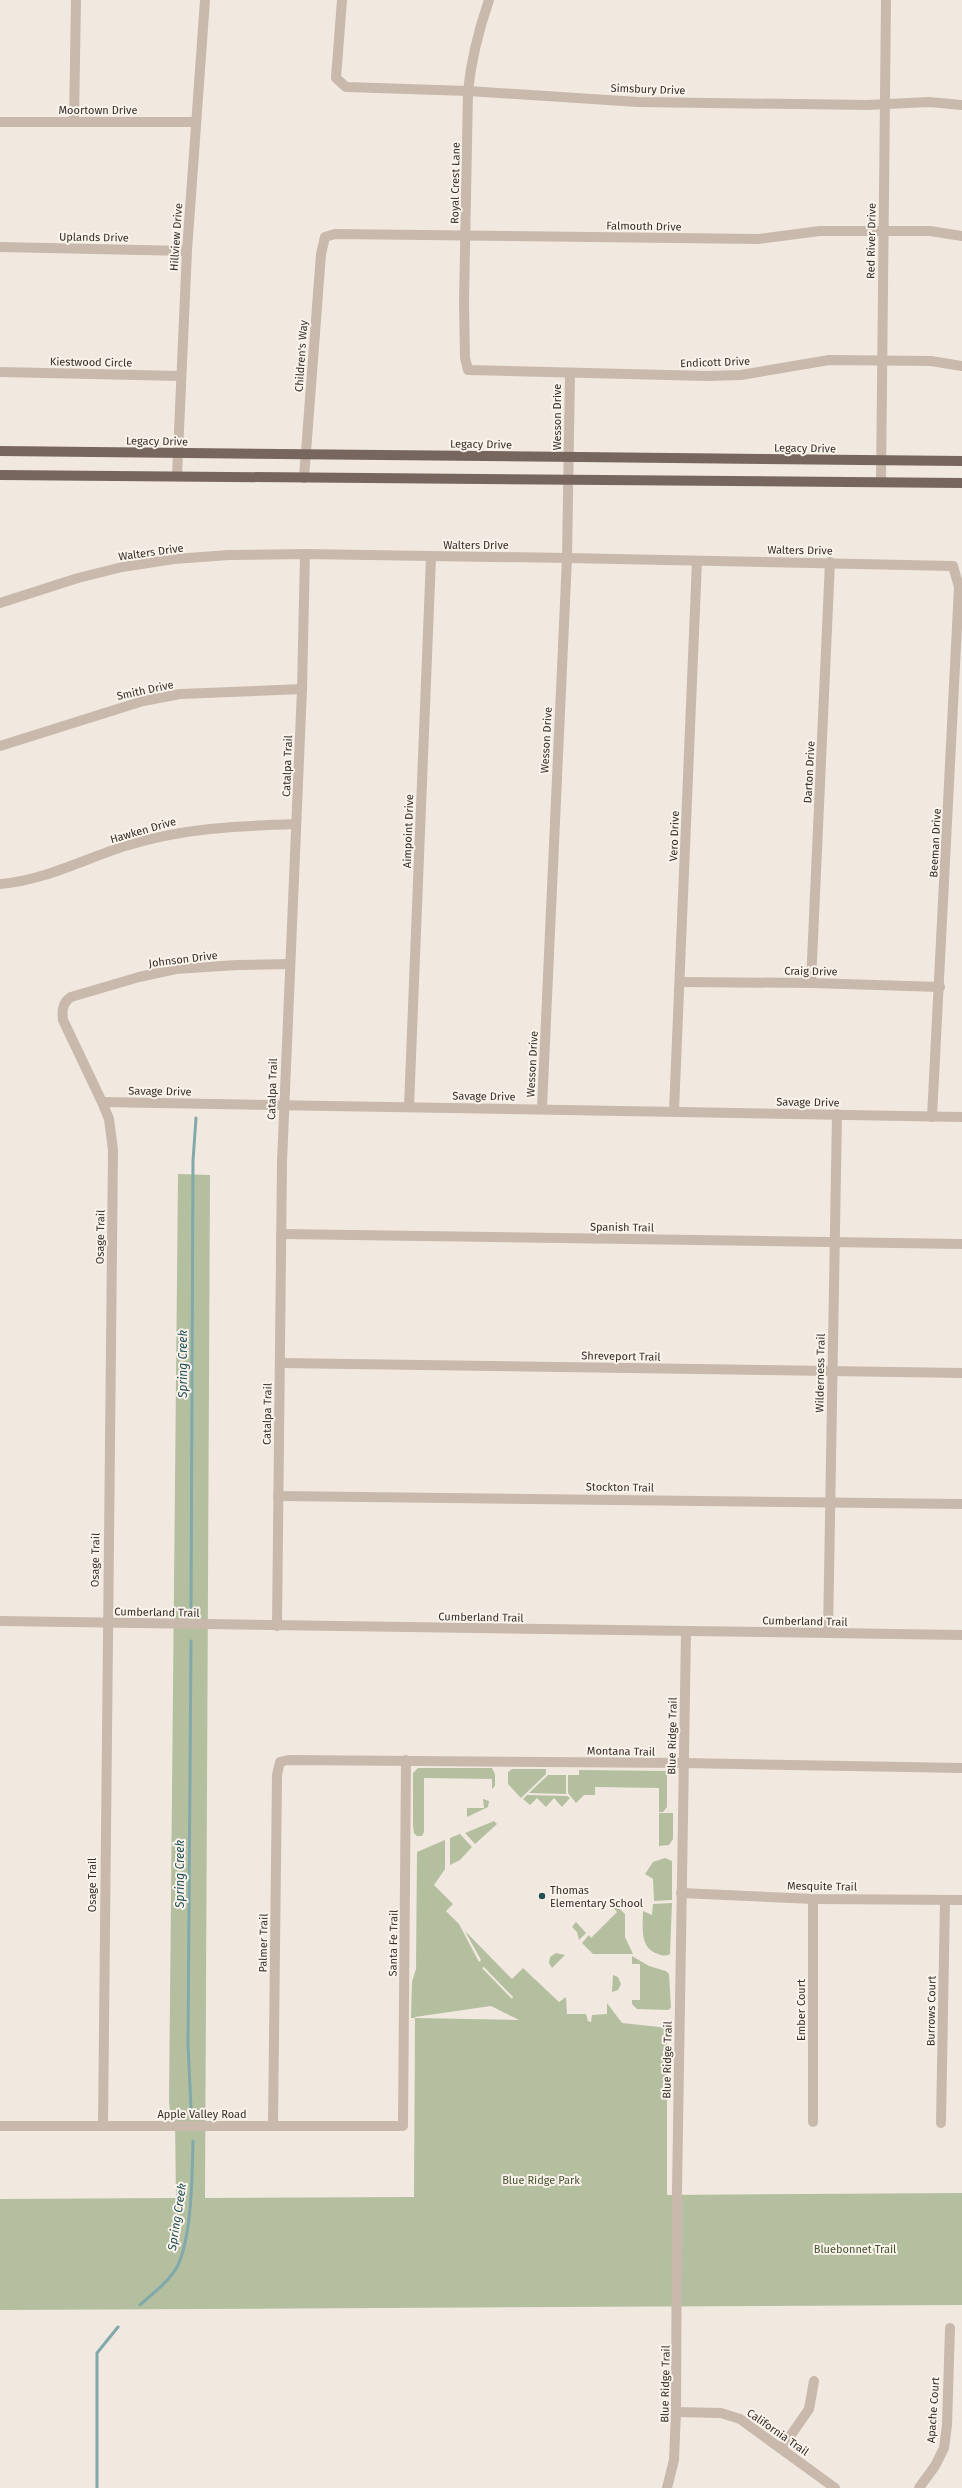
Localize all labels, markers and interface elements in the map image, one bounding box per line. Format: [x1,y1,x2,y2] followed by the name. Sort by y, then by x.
[610,82,686,97] street label: Simsbury Drive
[59,104,137,117] street label: Moortown Drive
[448,142,463,224] street label: Royal Crest Lane
[168,203,185,271] street label: Hillview Drive
[864,203,879,279] street label: Red River Drive
[606,219,682,234] street label: Falmouth Drive
[59,230,129,245] street label: Uplands Drive
[293,319,311,392] street label: Children's Way
[50,355,132,370] street label: Kiestwood Circle
[680,355,750,370] street label: Endicott Drive
[551,384,564,450] street label: Wesson Drive
[126,434,188,449] street label: Legacy Drive
[450,437,512,452] street label: Legacy Drive
[774,441,836,456] street label: Legacy Drive
[443,539,509,552] street label: Walters Drive
[118,541,184,563] street label: Walters Drive
[767,543,833,558] street label: Walters Drive
[116,678,175,703] street label: Smith Drive
[538,706,555,774] street label: Wesson Drive
[280,735,295,797] street label: Catalpa Trail
[801,740,818,804] street label: Darton Drive
[401,794,416,868] street label: Aimpoint Drive
[927,808,944,878] street label: Beeman Drive
[667,810,682,862] street label: Vero Drive
[109,815,178,846] street label: Hawken Drive
[148,949,218,970] street label: Johnson Drive
[784,965,838,978] street label: Craig Drive
[524,1030,541,1098] street label: Wesson Drive
[265,1058,280,1120] street label: Catalpa Trail
[128,1084,192,1099] street label: Savage Drive
[452,1089,516,1104] street label: Savage Drive
[776,1095,840,1110] street label: Savage Drive
[94,1210,107,1264] street label: Osage Trail
[590,1220,654,1235] street label: Spanish Trail
[176,1330,190,1399] water label: Spring Creek
[813,1333,828,1413] street label: Wilderness Trail
[581,1349,661,1364] street label: Shreveport Trail
[260,1383,275,1445] street label: Catalpa Trail
[586,1480,654,1495] street label: Stockton Trail
[89,1533,102,1587] street label: Osage Trail
[114,1605,200,1620] street label: Cumberland Trail
[438,1610,524,1625] street label: Cumberland Trail
[762,1614,848,1629] street label: Cumberland Trail
[665,1697,680,1775] street label: Blue Ridge Trail
[587,1744,655,1759] street label: Montana Trail
[173,1840,187,1909] water label: Spring Creek
[86,1858,99,1912] street label: Osage Trail
[787,1879,857,1894] street label: Mesquite Trail
[550,1884,643,1910] place label: Thomas Elementary School
[537,1891,547,1901] marker: Thomas Elementary School
[386,1910,401,1976] street label: Santa Fe Trail
[256,1913,271,1973] street label: Palmer Trail
[924,1976,939,2046] street label: Burrows Court
[795,1979,808,2041] street label: Ember Court
[660,2021,675,2099] street label: Blue Ridge Trail
[157,2108,247,2121] street label: Apple Valley Road
[502,2174,580,2187] park label: Blue Ridge Park
[165,2182,189,2253] water label: Spring Creek
[814,2243,896,2256] park label: Bluebonnet Trail
[658,2345,673,2423] street label: Blue Ridge Trail
[925,2376,942,2444] street label: Apache Court
[744,2406,811,2459] street label: California Trail

